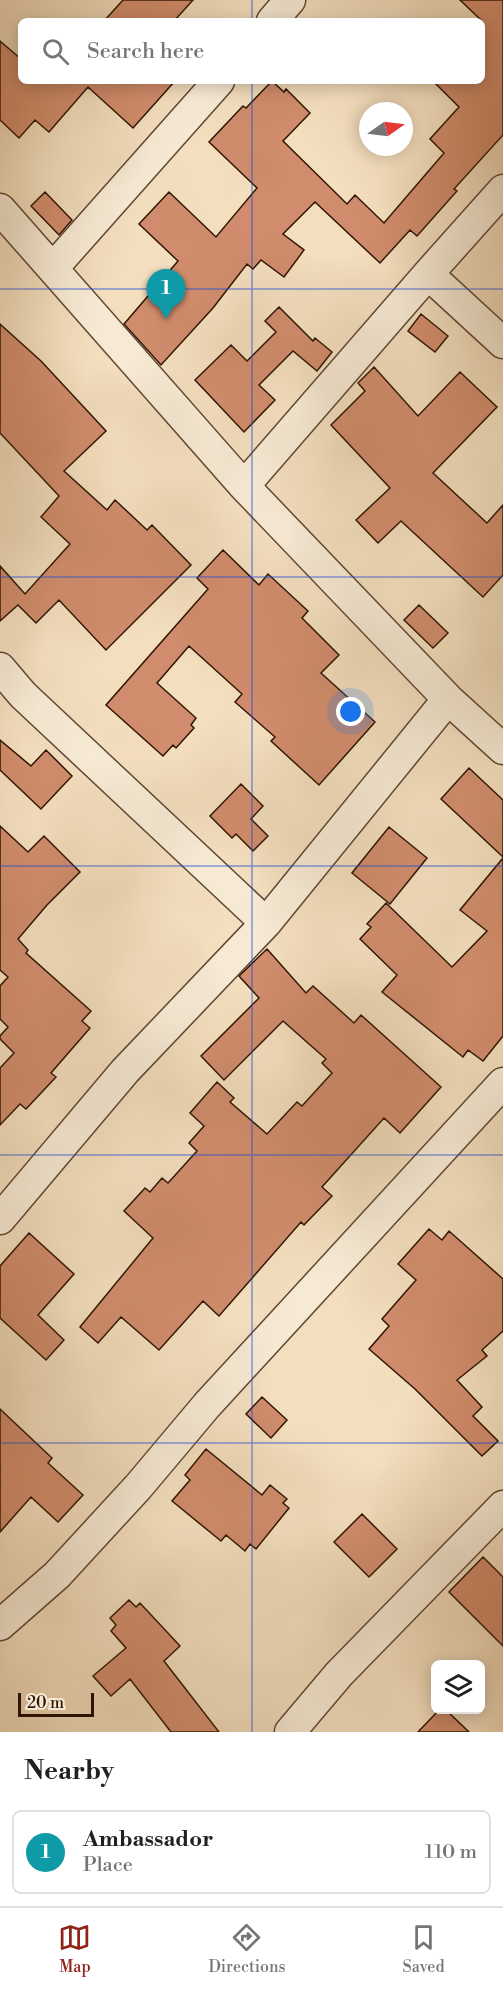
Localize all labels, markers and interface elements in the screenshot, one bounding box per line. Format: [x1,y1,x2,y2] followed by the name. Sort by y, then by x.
[18,18,485,84] search box
[39,35,72,68] icon: search
[87,38,204,65] text: Search here
[359,102,413,156] north arrow
[146,270,186,319] pin: 1
[336,697,365,726] your location
[431,1660,485,1714] map controls
[431,1660,485,1714] button: layers
[18,1690,94,1718] scale bar
[27,1693,64,1713] text: 20 m
[24,1755,114,1787] text: Nearby
[83,1826,213,1853] text: Ambassador
[41,1840,50,1865] text: 1
[425,1840,477,1865] text: 110 m
[83,1853,133,1878] text: Place
[58,1921,91,1977] tab: Map
[208,1921,286,1977] tab: Directions
[402,1921,445,1977] tab: Saved

